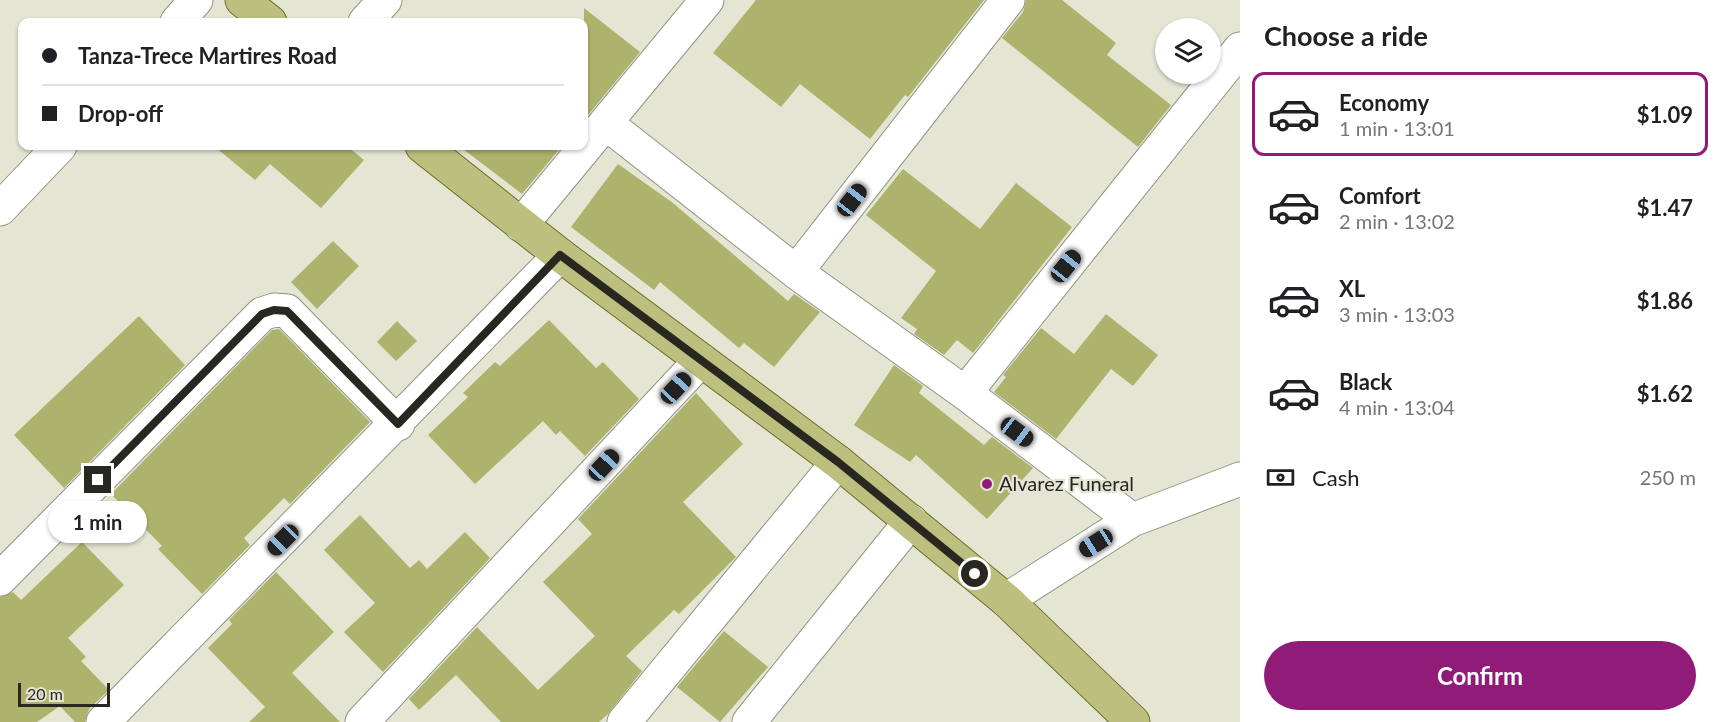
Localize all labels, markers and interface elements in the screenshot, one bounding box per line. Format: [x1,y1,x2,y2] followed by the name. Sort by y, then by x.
[1155,18,1221,84] map controls
[1155,18,1221,84] button: layers
[1264,19,1428,52] text: Choose a ride
[78,42,337,69] text: Tanza-Trece Martires Road
[1267,87,1321,141] icon: car
[1339,89,1429,116] text: Economy
[78,100,163,127] text: Drop-off
[1637,101,1693,128] text: $1.09
[1339,116,1455,140] text: 1 min · 13:01
[834,180,870,220] car
[1267,180,1321,234] icon: car
[1339,182,1421,209] text: Comfort
[1637,194,1693,221] text: $1.47
[1339,209,1455,233] text: 2 min · 13:02
[1048,246,1084,286] car
[1267,273,1321,327] icon: car
[1339,275,1365,302] text: XL
[1637,287,1693,314] text: $1.86
[1339,302,1455,326] text: 3 min · 13:03
[1267,366,1321,420] icon: car
[1339,368,1392,395] text: Black
[657,369,695,407] car
[1637,380,1693,407] text: $1.62
[1339,395,1455,419] text: 4 min · 13:04
[997,414,1037,450] car
[585,446,623,484] car
[1264,461,1297,494] icon: cash
[1312,464,1359,491] text: Cash
[1640,465,1696,489] text: 250 m
[84,466,111,493] route end
[999,471,1134,495] place label: Alvarez Funeral
[980,477,994,491] marker: Alvarez Funeral
[48,501,148,543] callout: 1 min
[73,510,122,534] text: 1 min
[264,521,302,559] car
[1076,526,1116,560] car
[961,560,988,587] route start
[1264,641,1696,710] button: Confirm
[18,680,110,708] scale bar
[27,684,63,703] text: 20 m

